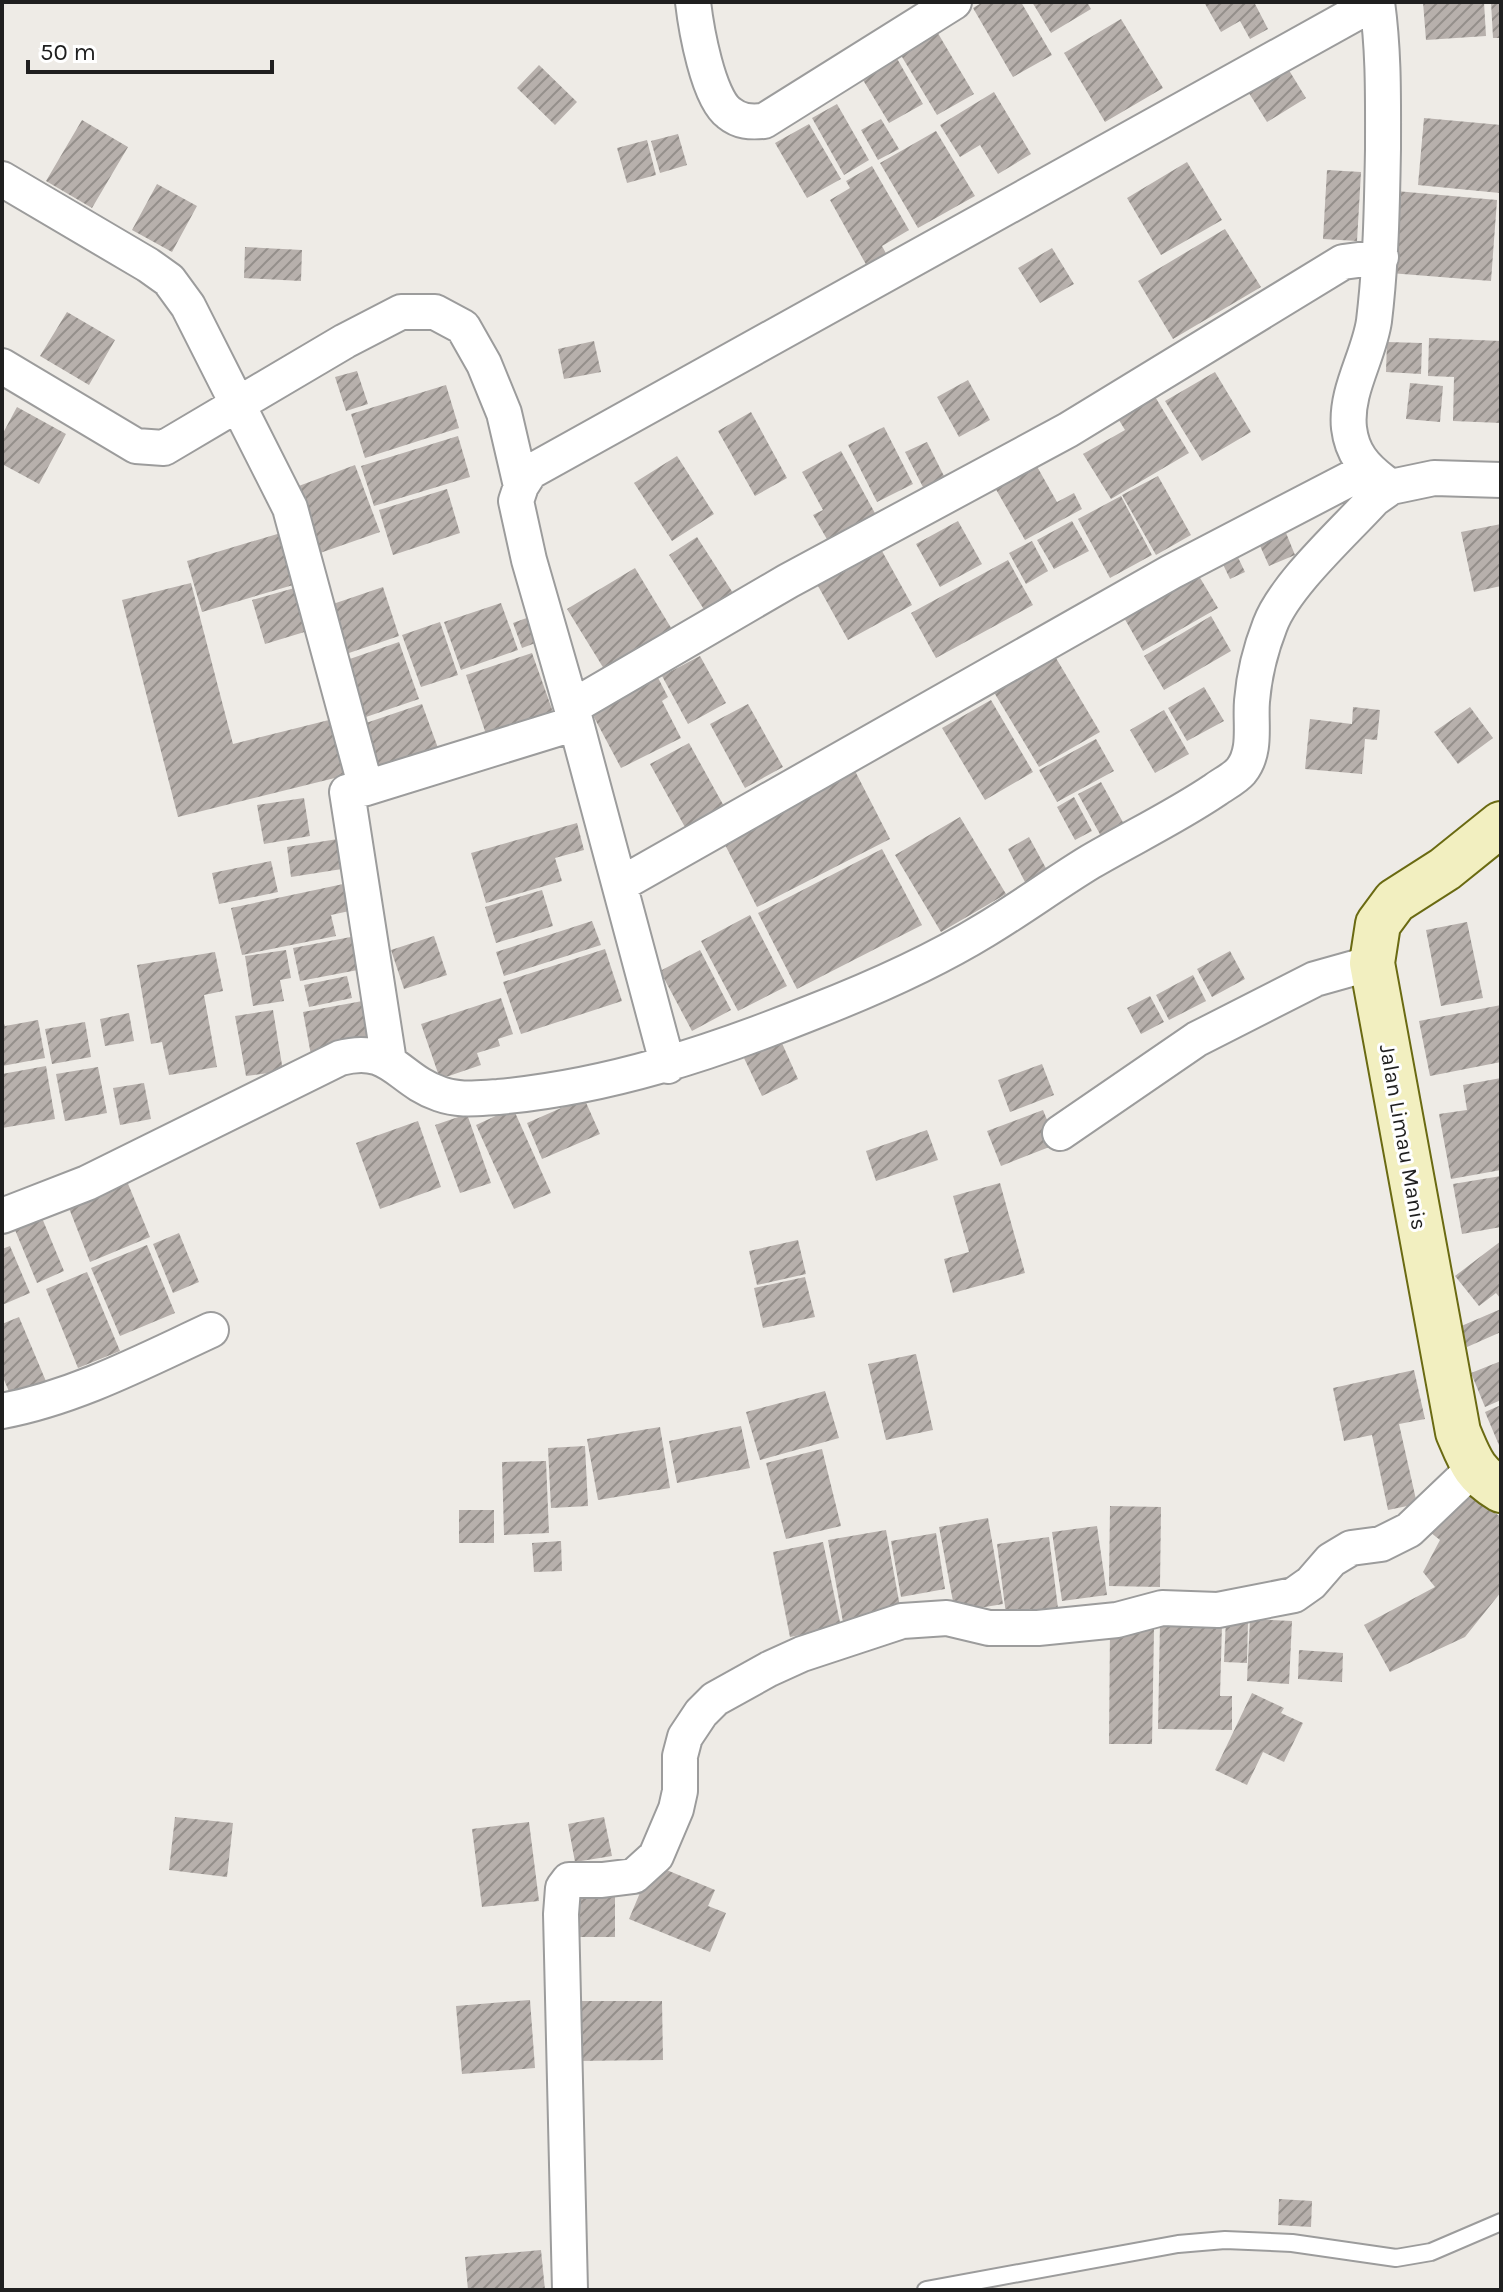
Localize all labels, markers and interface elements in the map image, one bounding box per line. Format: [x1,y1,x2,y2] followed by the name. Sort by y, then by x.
[28,24,272,74] scale bar
[40,38,96,66] text: 50 m
[1374,1042,1432,1232] street label: Jalan Limau Manis

